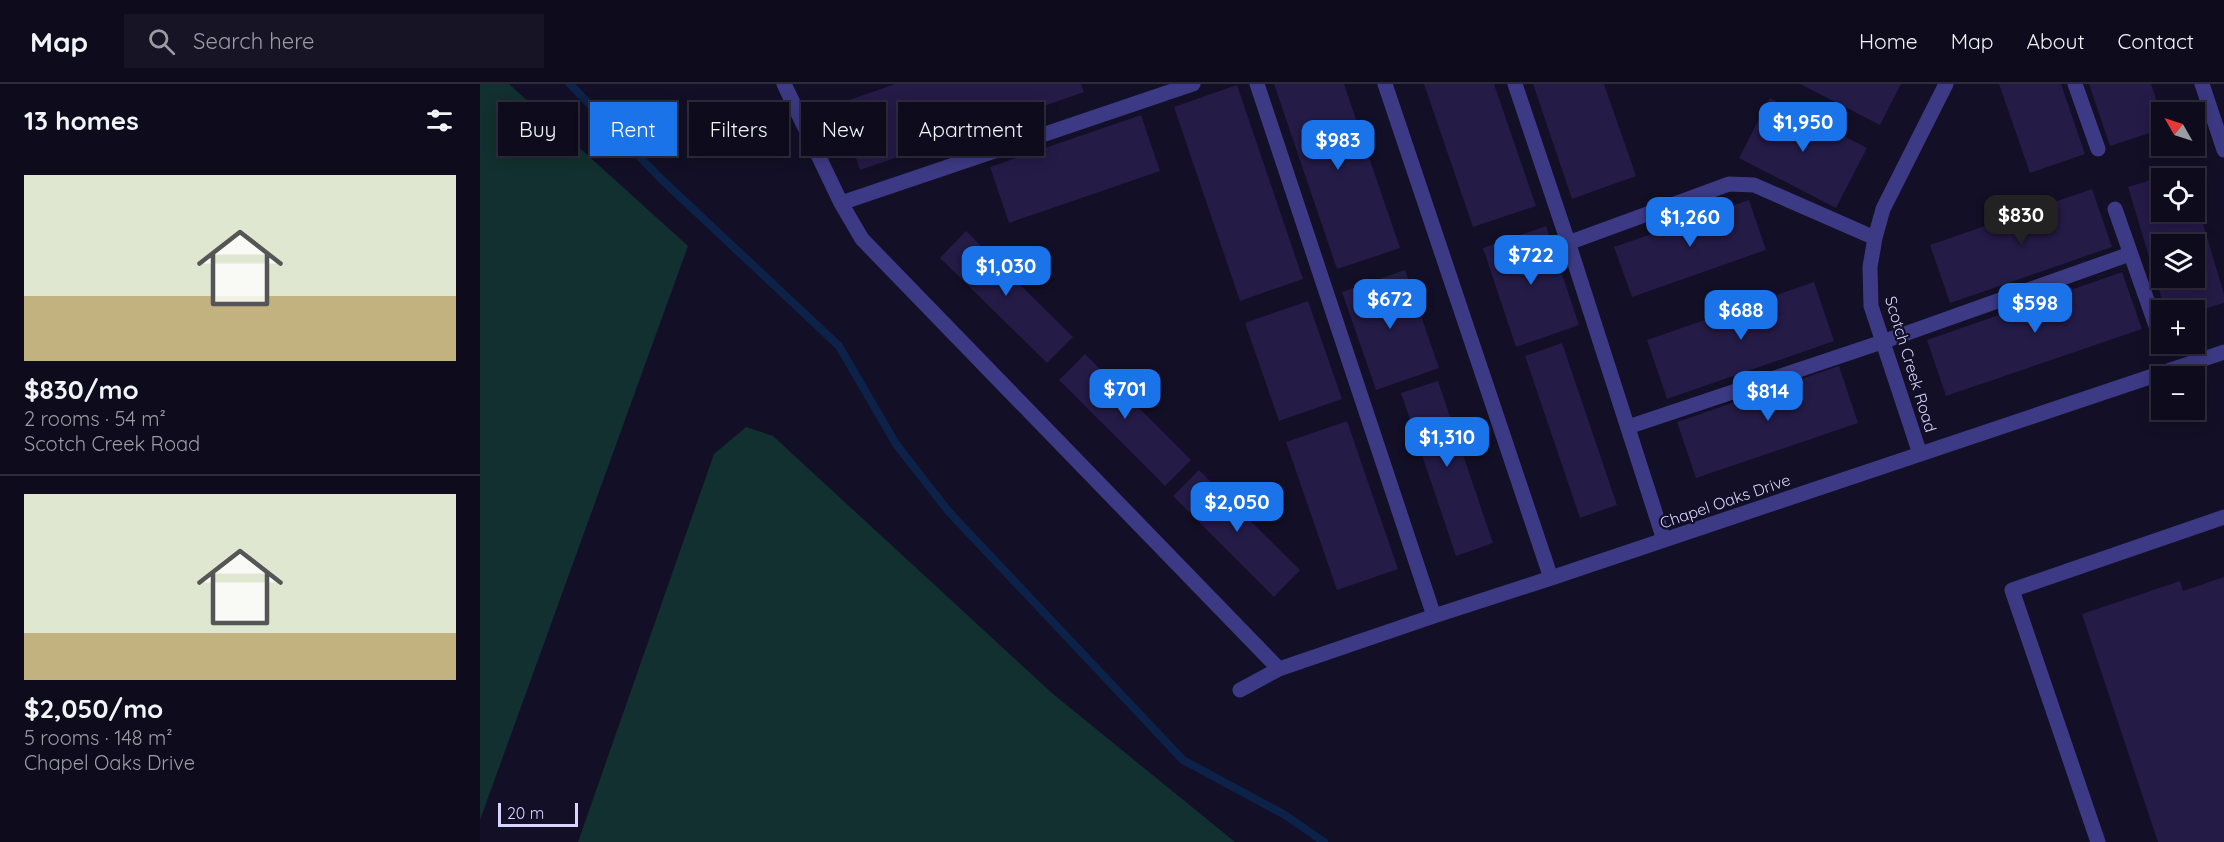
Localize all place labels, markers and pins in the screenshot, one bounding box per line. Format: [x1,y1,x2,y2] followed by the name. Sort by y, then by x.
[1754,102,1852,153] pin: $1,950
[1302,120,1374,171] pin: $983
[1985,195,2057,246] pin: $830
[1641,197,1739,248] pin: $1,260
[1495,235,1567,286] pin: $722
[957,246,1055,297] pin: $1,030
[1354,279,1426,330] pin: $672
[1999,283,2071,334] pin: $598
[1705,290,1777,341] pin: $688
[1089,369,1161,420] pin: $701
[1732,371,1804,422] pin: $814
[1398,417,1496,468] pin: $1,310
[1188,482,1286,533] pin: $2,050

